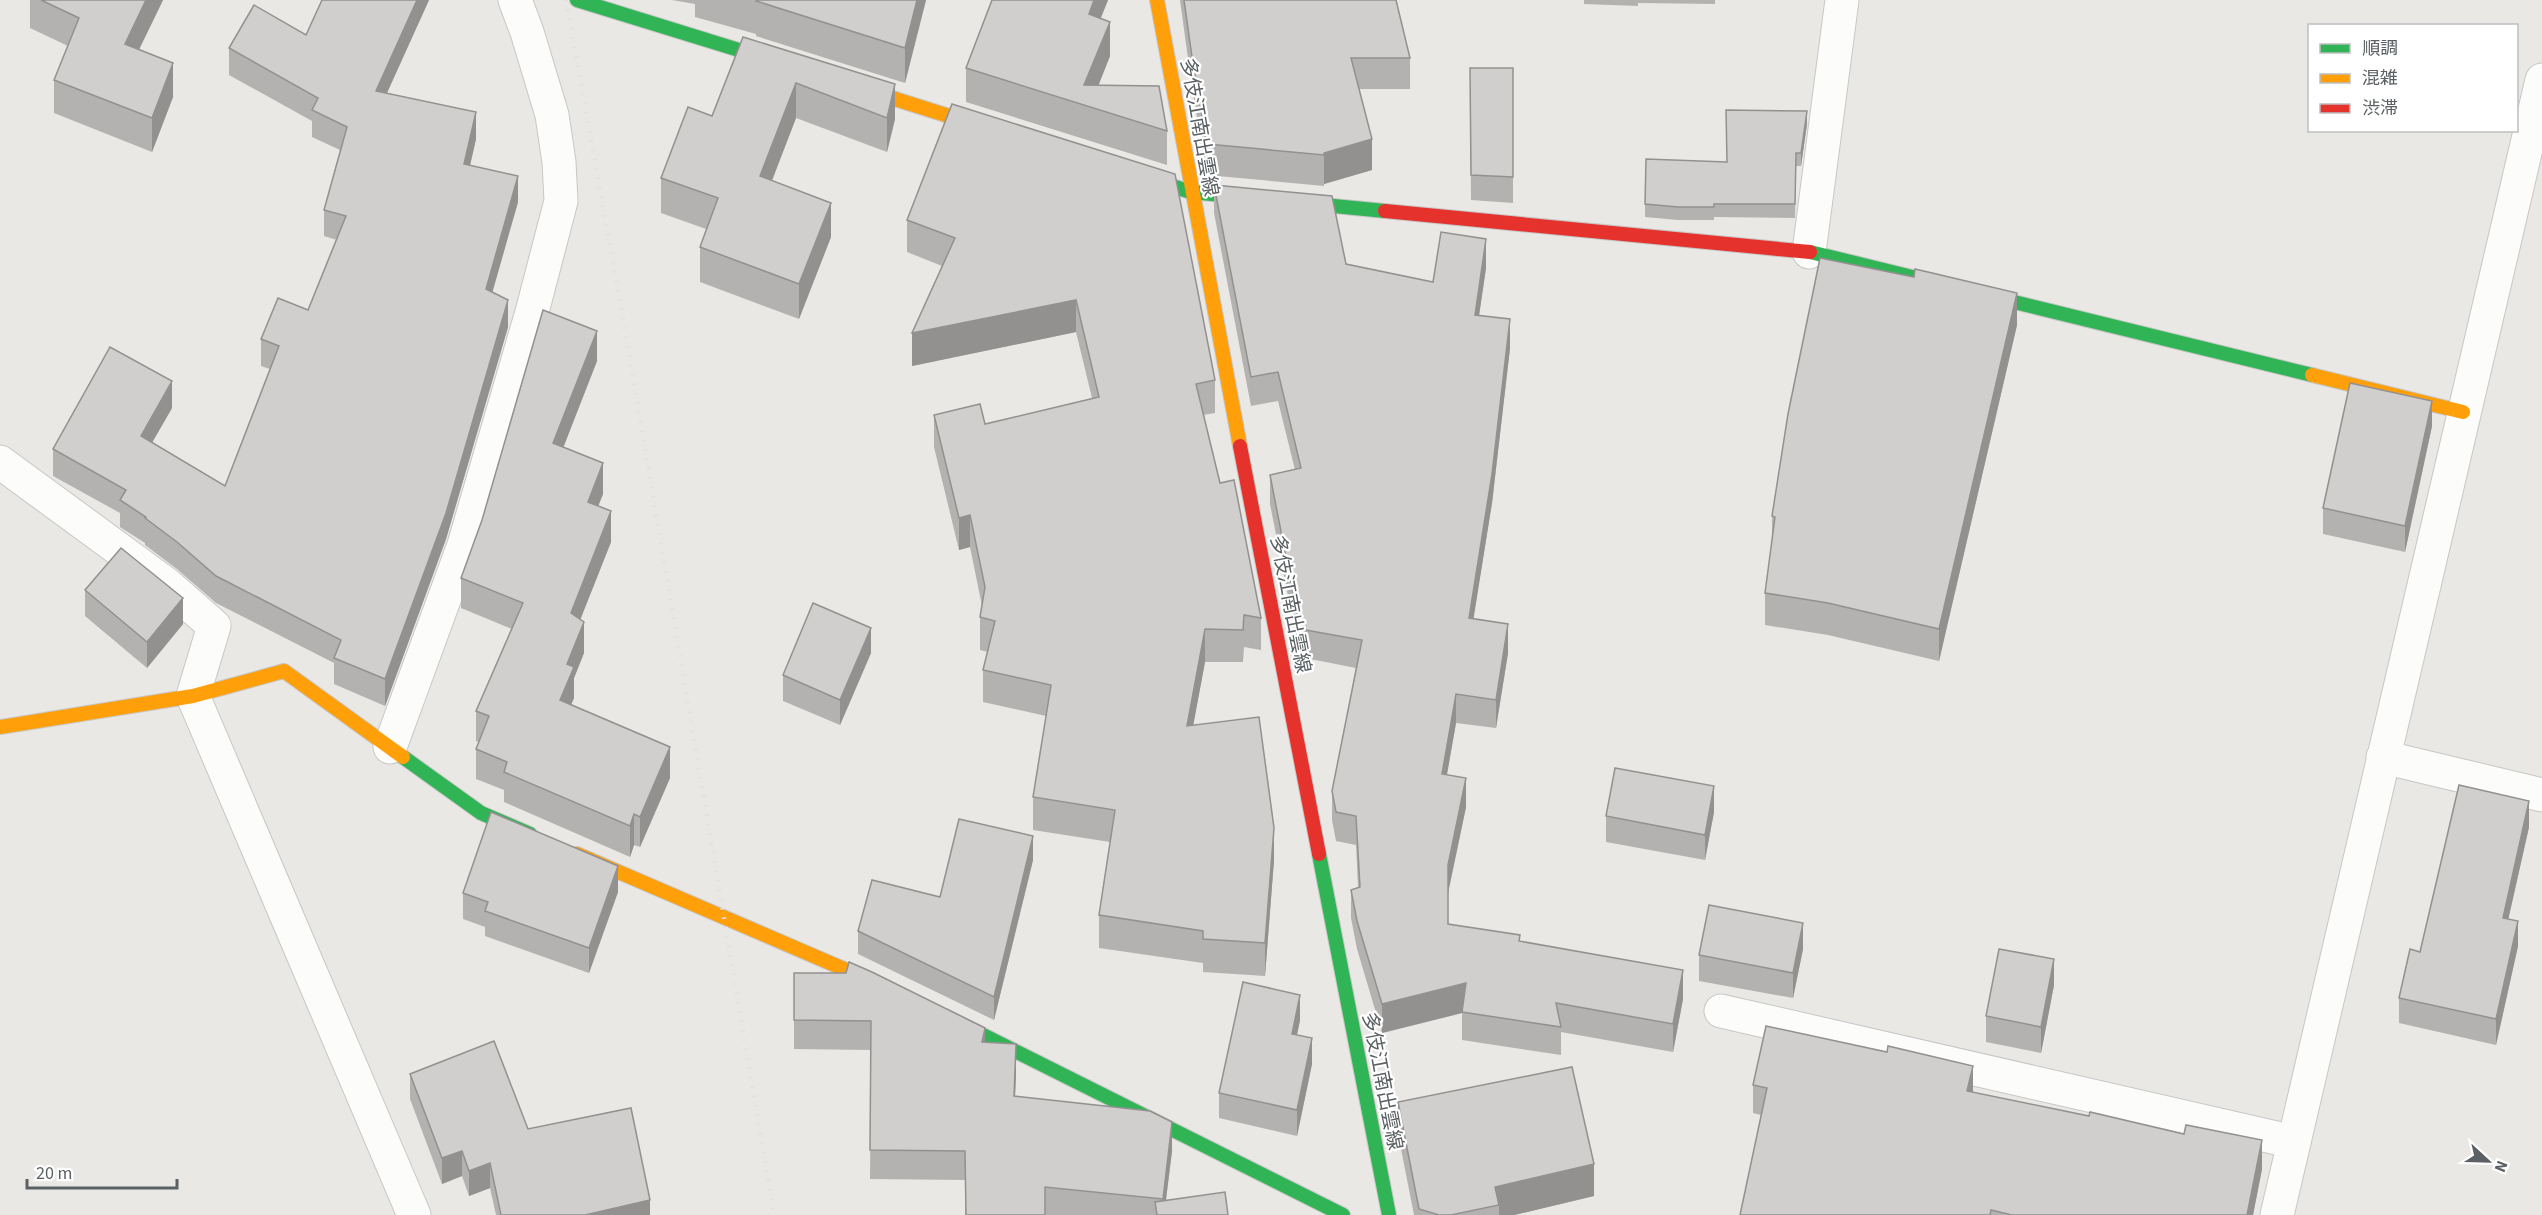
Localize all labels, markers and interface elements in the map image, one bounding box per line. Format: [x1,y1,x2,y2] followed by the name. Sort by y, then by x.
[2308,24,2518,132] legend
[2362,36,2398,61] text: 順調
[1173,56,1225,199] street label: 多伎江南出雲線
[2362,66,2398,91] text: 混雑
[2362,96,2398,121] text: 渋滞
[1263,533,1317,676] street label: 多伎江南出雲線
[1355,1010,1409,1153] street label: 多伎江南出雲線
[2458,1131,2518,1191] north arrow
[27,1152,177,1190] scale bar
[2489,1157,2513,1175] text: N
[36,1161,72,1186] text: 20 m

